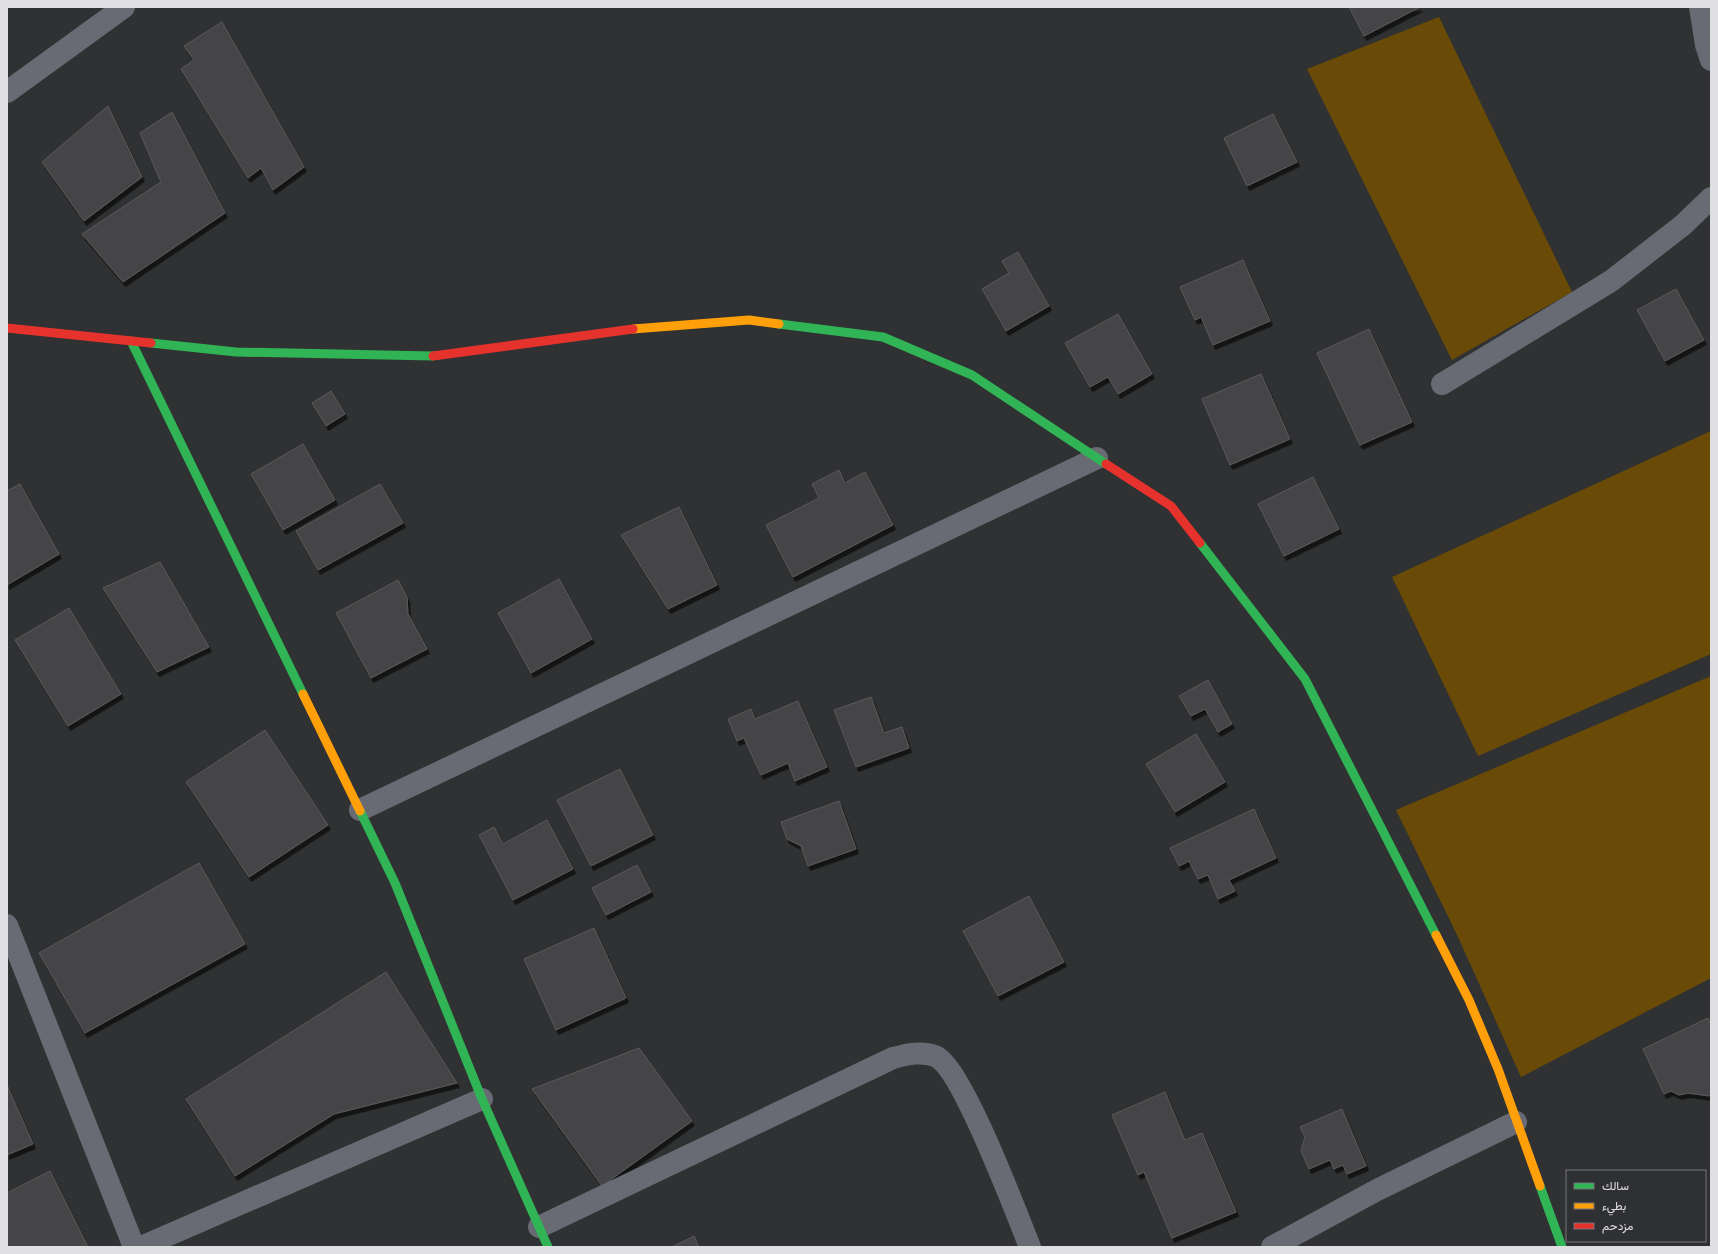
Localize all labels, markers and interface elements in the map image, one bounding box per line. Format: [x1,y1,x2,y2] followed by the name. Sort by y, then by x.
[1566,1170,1706,1242] legend
[1602,1178,1629,1192] text: سالك
[1602,1198,1626,1216] text: بطيء
[1602,1218,1633,1234] text: مزدحم

